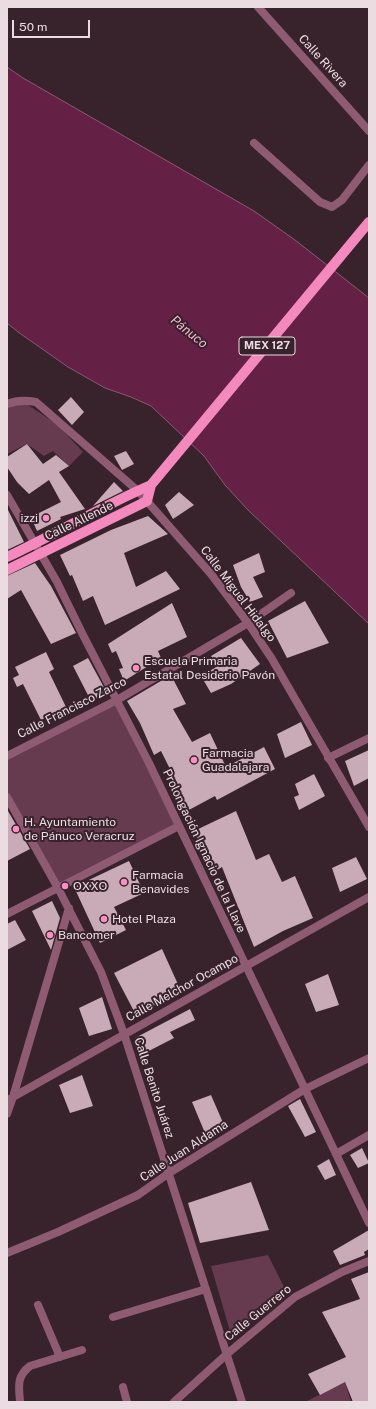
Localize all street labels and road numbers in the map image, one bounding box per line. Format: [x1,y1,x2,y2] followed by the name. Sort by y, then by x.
[296,32,350,90] street label: Calle Rivera
[239,337,295,355] road number: MEX 127
[42,498,116,544] street label: Calle Allende
[197,543,279,645] street label: Calle Miguel Hidalgo
[15,674,129,742] street label: Calle Francisco Zarco
[160,767,248,935] street label: Prolongación Ignacio de la Llave
[123,951,241,1025] street label: Calle Melchor Ocampo
[131,1036,177,1140] street label: Calle Benito Juárez
[137,1117,231,1185] street label: Calle Juan Aldama
[222,1282,294,1344] street label: Calle Guerrero

